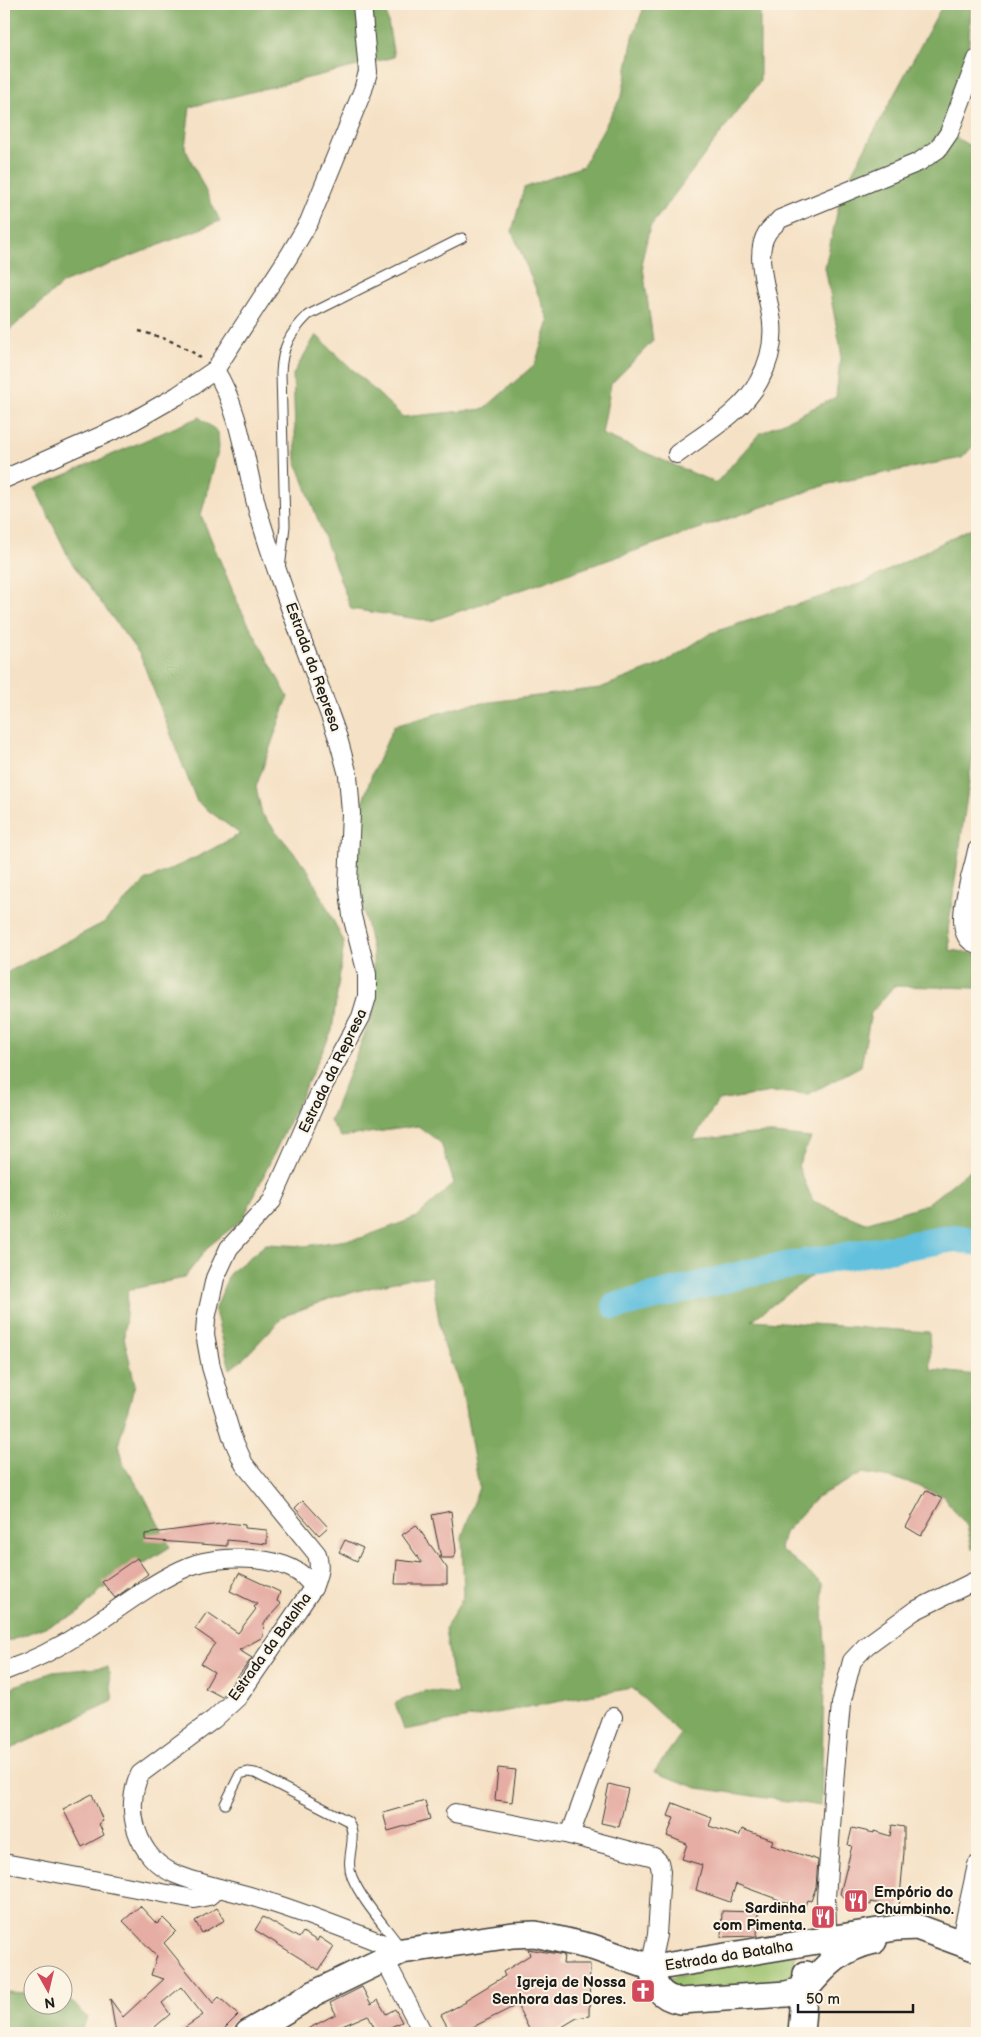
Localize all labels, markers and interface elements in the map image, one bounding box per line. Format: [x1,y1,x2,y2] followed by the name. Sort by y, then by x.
[281,600,345,734] street label: Estrada da Represa
[295,1006,371,1136] street label: Estrada da Represa
[224,1589,316,1705] street label: Estrada da Batalha
[874,1883,954,1919] place label: Empório do Chumbinho.
[843,1888,869,1914] restaurant icon: Empório do Chumbinho.
[713,1899,806,1935] place label: Sardinha com Pimenta.
[810,1904,836,1930] restaurant icon: Sardinha com Pimenta.
[664,1937,794,1975] street label: Estrada da Batalha
[22,1964,72,2014] north arrow
[492,1973,626,2009] place label: Igreja de Nossa Senhora das Dores.
[630,1978,656,2004] church icon: Igreja de Nossa Senhora das Dores.
[798,1982,914,2014] scale bar
[806,1990,840,2009] text: 50 m
[43,1993,56,2012] text: N

